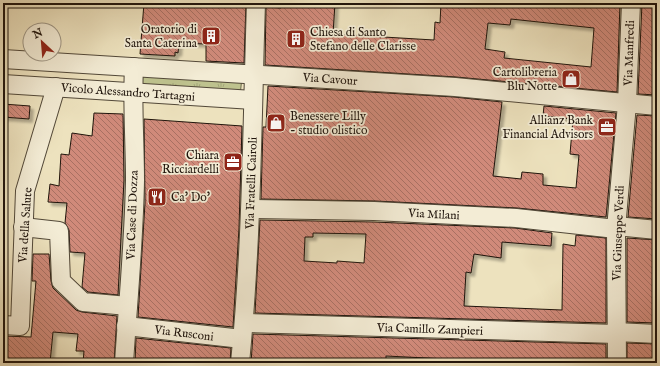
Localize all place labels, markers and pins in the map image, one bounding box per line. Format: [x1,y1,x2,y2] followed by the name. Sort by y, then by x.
[125,22,198,51] place label: Oratorio di Santa Caterina
[200,25,222,47] building icon: Oratorio di Santa Caterina
[310,25,416,54] place label: Chiesa di Santo Stefano delle Clarisse
[285,28,307,50] building icon: Chiesa di Santo Stefano delle Clarisse
[493,65,558,94] place label: Cartolibreria Blu Notte
[560,68,582,90] shop icon: Cartolibreria Blu Notte
[290,109,368,138] place label: Benessere Lilly - studio olistico
[265,112,287,134] shop icon: Benessere Lilly - studio olistico
[502,113,594,142] place label: Allianz Bank Financial Advisors
[596,116,618,138] office icon: Allianz Bank Financial Advisors
[162,148,220,177] place label: Chiara Ricciardelli
[222,151,244,173] office icon: Chiara Ricciardelli
[146,186,168,208] restaurant icon: Ca' Do'
[171,190,210,205] place label: Ca' Do'

